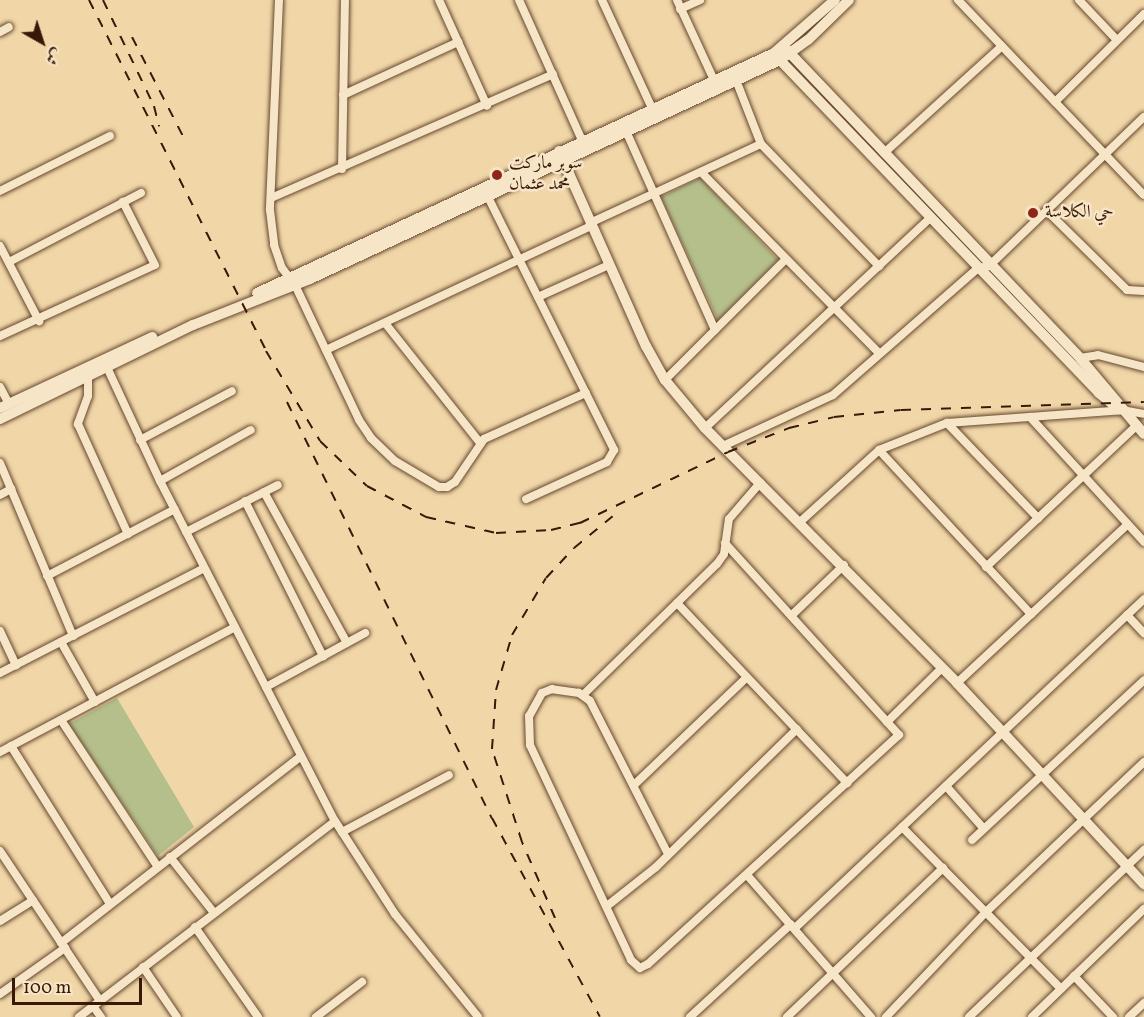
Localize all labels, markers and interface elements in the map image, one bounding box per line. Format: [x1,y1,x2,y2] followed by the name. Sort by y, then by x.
[12,12,72,72] north arrow
[40,42,66,70] text: ش
[509,154,583,196] place label: سوبر ماركت محمد عثمان
[490,168,504,182] marker: سوبر ماركت محمد عثمان
[1045,202,1114,224] place label: حي الكلاسة
[1026,206,1040,220] marker: حي الكلاسة
[15,966,146,1004] scale bar
[23,976,72,1001] text: 100 m

